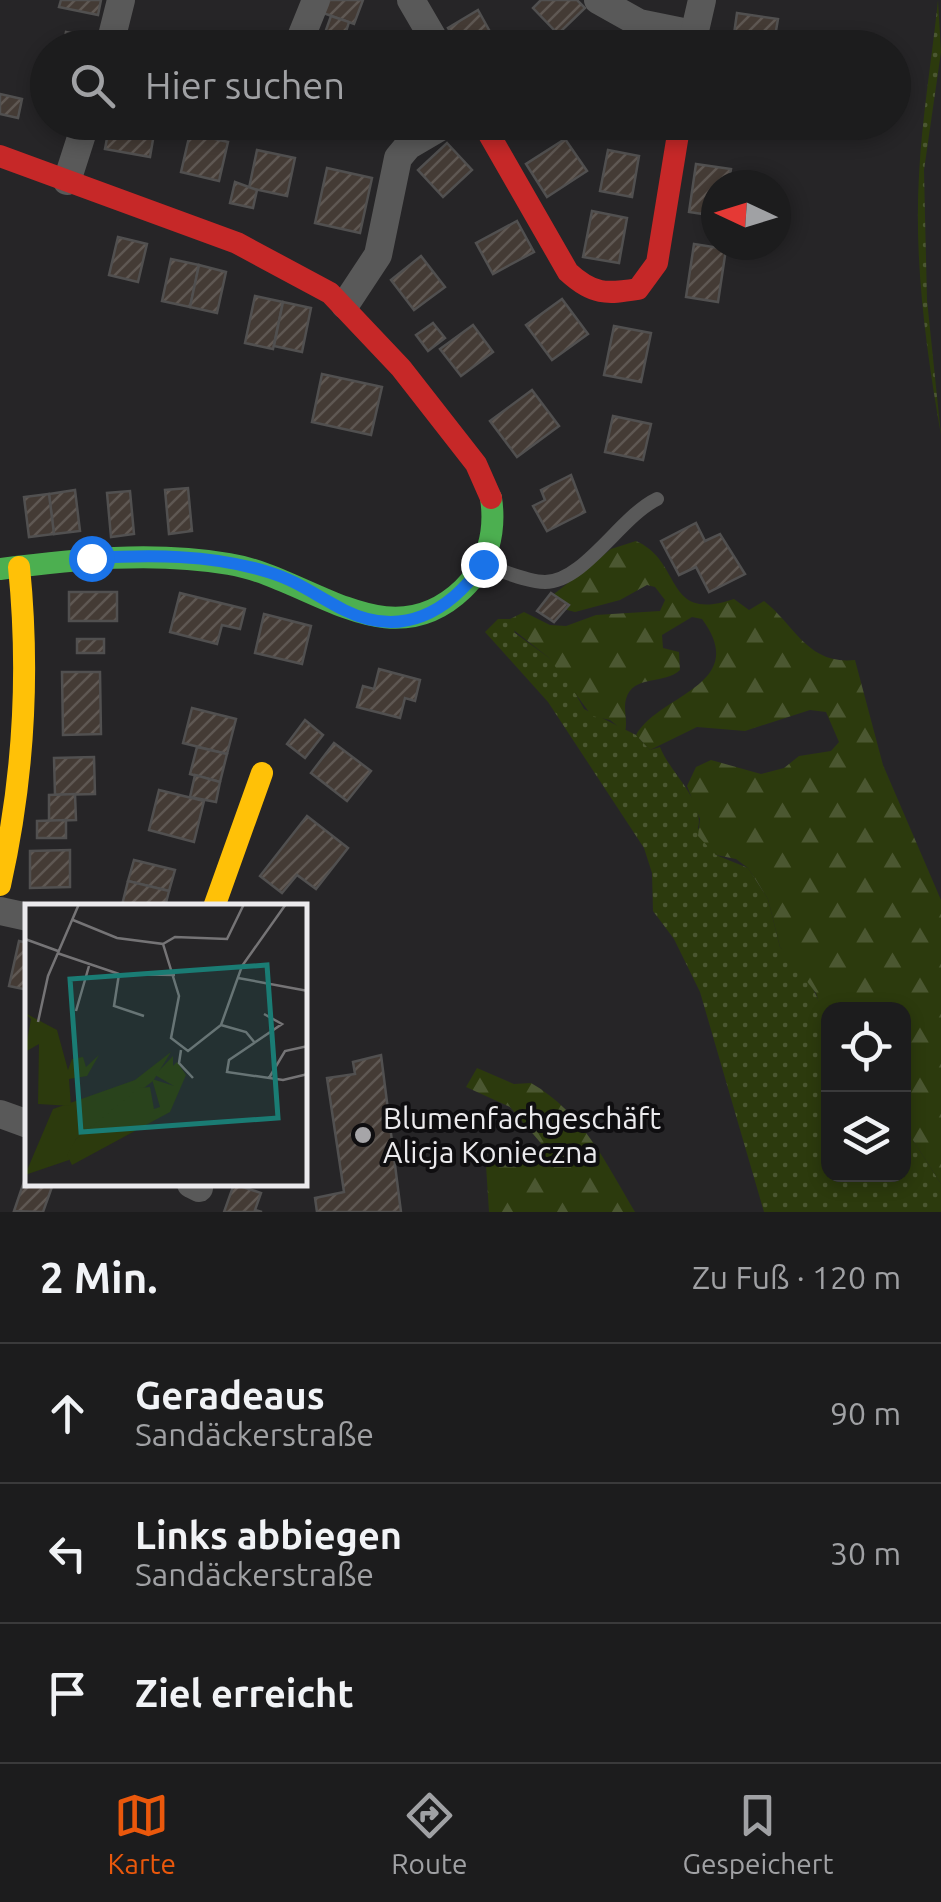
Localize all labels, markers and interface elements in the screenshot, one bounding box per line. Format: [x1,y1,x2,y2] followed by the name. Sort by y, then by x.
[30,30,911,140] search box
[65,58,120,113] icon: search
[145,64,345,106] text: Hier suchen
[701,170,791,260] north arrow
[69,536,115,582] route start
[461,542,507,588] route end
[25,904,308,1187] inset map
[821,1002,911,1182] map controls
[821,1002,911,1092] button: locate
[821,1092,911,1182] button: layers
[383,1101,661,1169] place label: Blumenfachgeschäft Alicja Konieczna
[352,1124,374,1146] marker: Blumenfachgeschäft Alicja Konieczna
[40,1254,158,1301] text: 2 Min.
[692,1259,901,1295] text: Zu Fuß · 120 m
[135,1374,325,1416] text: Geradeaus
[40,1386,95,1441] icon: ahead
[830,1395,901,1431] text: 90 m
[135,1416,374,1452] text: Sandäckerstraße
[135,1514,402,1556] text: Links abbiegen
[40,1526,95,1581] icon: left
[830,1535,901,1571] text: 30 m
[135,1556,374,1592] text: Sandäckerstraße
[40,1666,95,1721] icon: arrive
[135,1672,354,1714] text: Ziel erreicht
[108,1788,176,1879] tab: Karte
[391,1788,467,1879] tab: Route
[683,1788,833,1879] tab: Gespeichert

